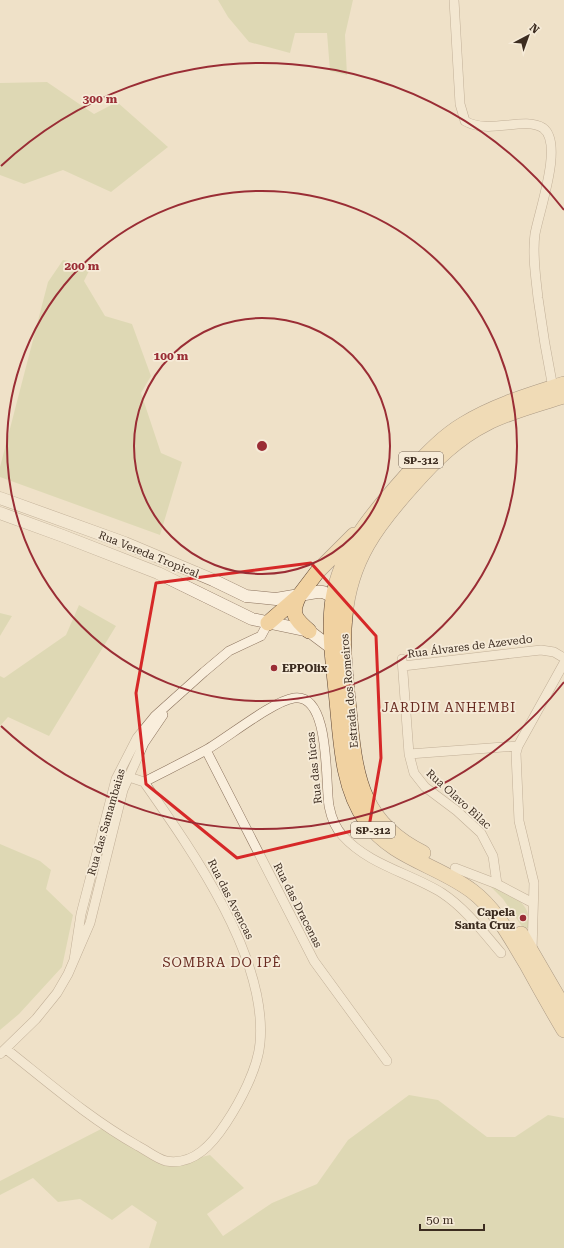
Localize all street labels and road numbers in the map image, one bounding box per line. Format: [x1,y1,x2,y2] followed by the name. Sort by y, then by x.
[399,452,443,468] road number: SP-312
[97,528,201,581] street label: Rua Vereda Tropical
[407,631,533,661] street label: Rua Álvares de Azevedo
[338,633,361,749] street label: Estrada dos Romeiros
[304,731,325,805] street label: Rua das Iúcas
[85,767,128,877] street label: Rua das Samambaias
[424,767,494,832] street label: Rua Olavo Bilac
[351,822,395,838] road number: SP-312
[205,857,256,941] street label: Rua das Avencas
[271,861,325,950] street label: Rua das Dracenas

